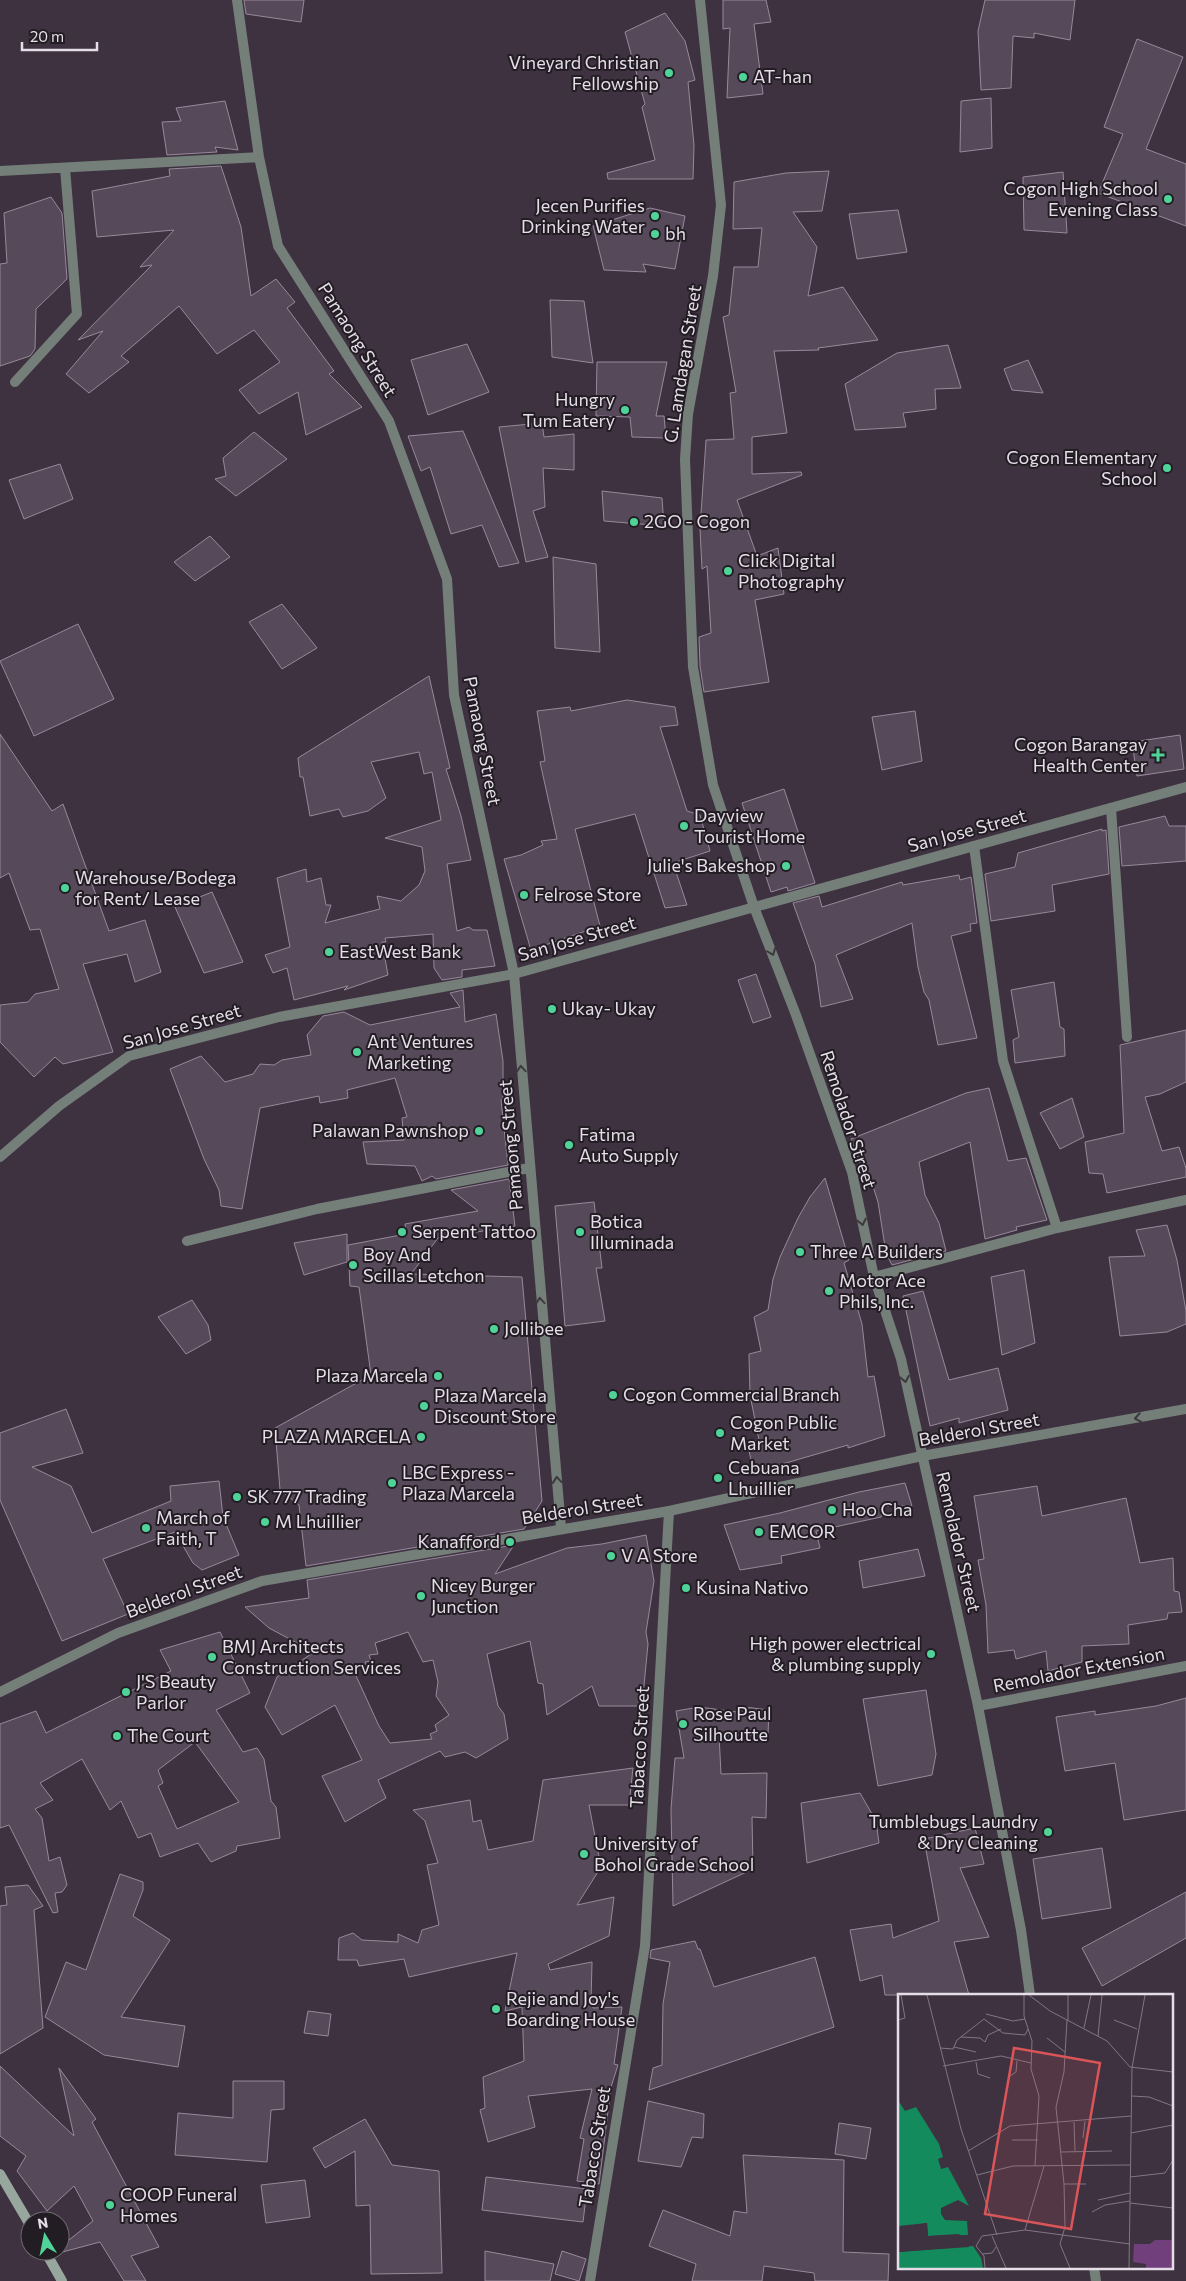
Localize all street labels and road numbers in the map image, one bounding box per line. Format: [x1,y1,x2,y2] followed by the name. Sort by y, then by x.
[314,278,402,401] street label: Pamaong Street
[659,283,705,444] street label: G. Lamdagan Street
[460,674,506,807] street label: Pamaong Street
[905,804,1028,856] street label: San Jose Street
[515,911,638,965] street label: San Jose Street
[120,999,243,1053] street label: San Jose Street
[816,1048,882,1192] street label: Remolador Street
[493,1079,527,1211] street label: Pamaong Street
[917,1408,1041,1450] street label: Belderol Street
[932,1469,986,1614] street label: Remolador Street
[520,1488,644,1528] street label: Belderol Street
[123,1560,245,1622] street label: Belderol Street
[991,1642,1167,1696] street label: Remolador Extension
[625,1685,653,1809] street label: Tabacco Street
[574,2085,614,2209] street label: Tabacco Street

